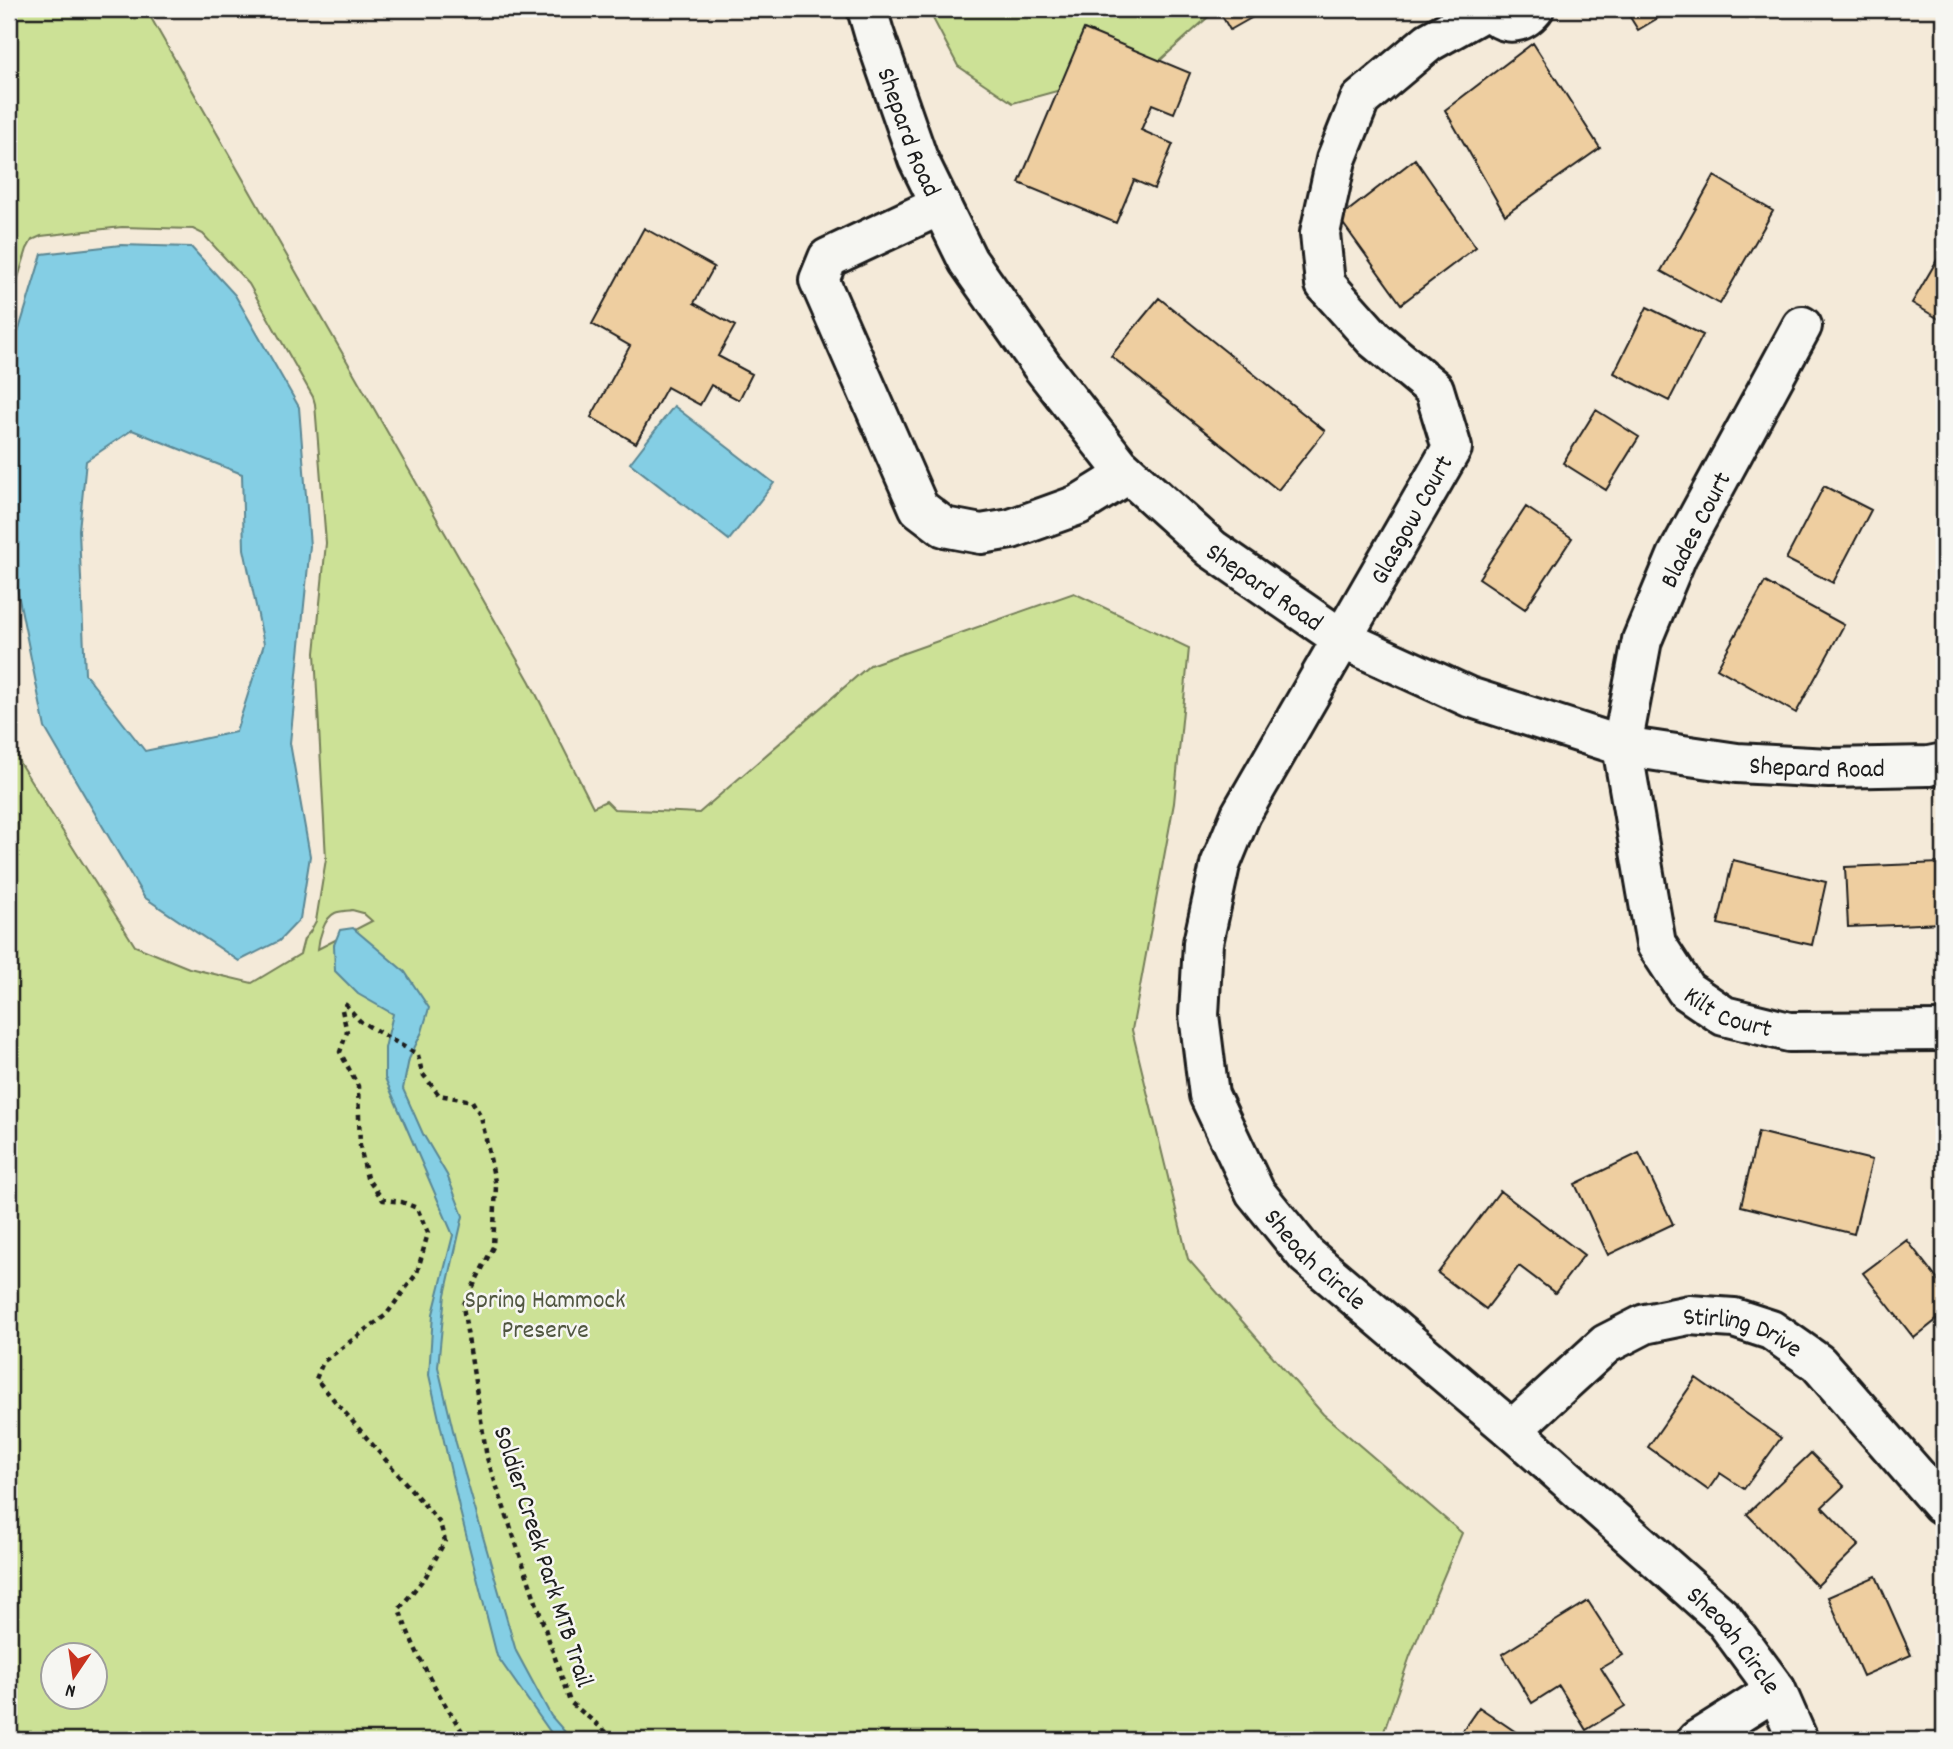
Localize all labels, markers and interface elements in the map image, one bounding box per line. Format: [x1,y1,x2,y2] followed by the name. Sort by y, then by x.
[866,63,949,204] street label: Shepard Road
[1362,449,1464,592] street label: Glasgow Court
[1652,466,1742,595] street label: Blades Court
[1197,535,1329,643] street label: Shepard Road
[1748,749,1885,790] street label: Shepard Road
[1675,979,1776,1049] street label: Kilt Court
[1253,1202,1373,1321] street label: Sheoah Circle
[464,1283,626,1350] park label: Spring Hammock Preserve
[1680,1299,1809,1369] street label: Stirling Drive
[482,1422,601,1692] street label: Soldier Creek Park MTB Trail
[1677,1579,1788,1703] street label: Sheoah Circle
[38,1640,108,1710] north arrow
[63,1675,79,1703] text: N

